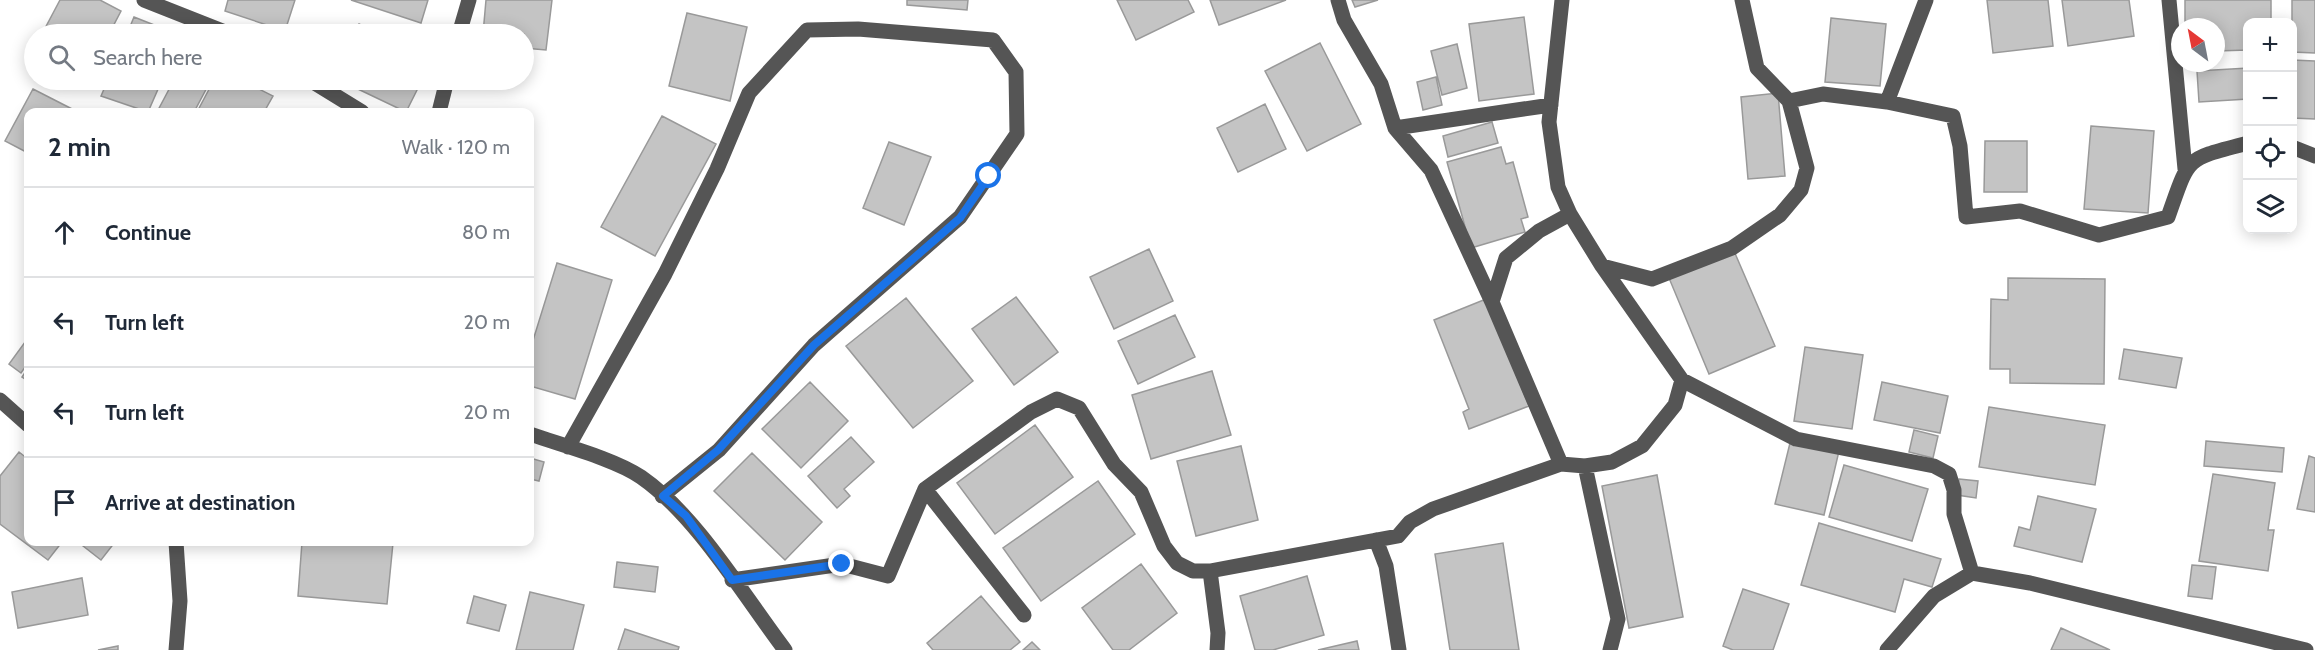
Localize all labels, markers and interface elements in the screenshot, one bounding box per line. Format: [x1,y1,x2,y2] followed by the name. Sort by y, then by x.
[2171,18,2225,72] north arrow
[2243,18,2297,234] map controls
[2243,18,2297,72] button: +
[24,24,534,90] search box
[45,41,78,74] icon: search
[93,44,202,71] text: Search here
[2243,72,2297,126] button: −
[2243,126,2297,180] button: locate
[48,131,111,163] text: 2 min
[402,135,510,159] text: Walk · 120 m
[975,162,1001,188] route start
[2243,180,2297,234] button: layers
[48,216,81,249] icon: ahead
[105,219,191,246] text: Continue
[462,220,510,244] text: 80 m
[48,306,81,339] icon: left
[105,309,184,336] text: Turn left
[464,310,510,334] text: 20 m
[48,396,81,429] icon: left
[105,399,184,426] text: Turn left
[464,400,510,424] text: 20 m
[48,486,81,519] icon: arrive
[105,489,295,516] text: Arrive at destination
[828,550,854,576] route end

